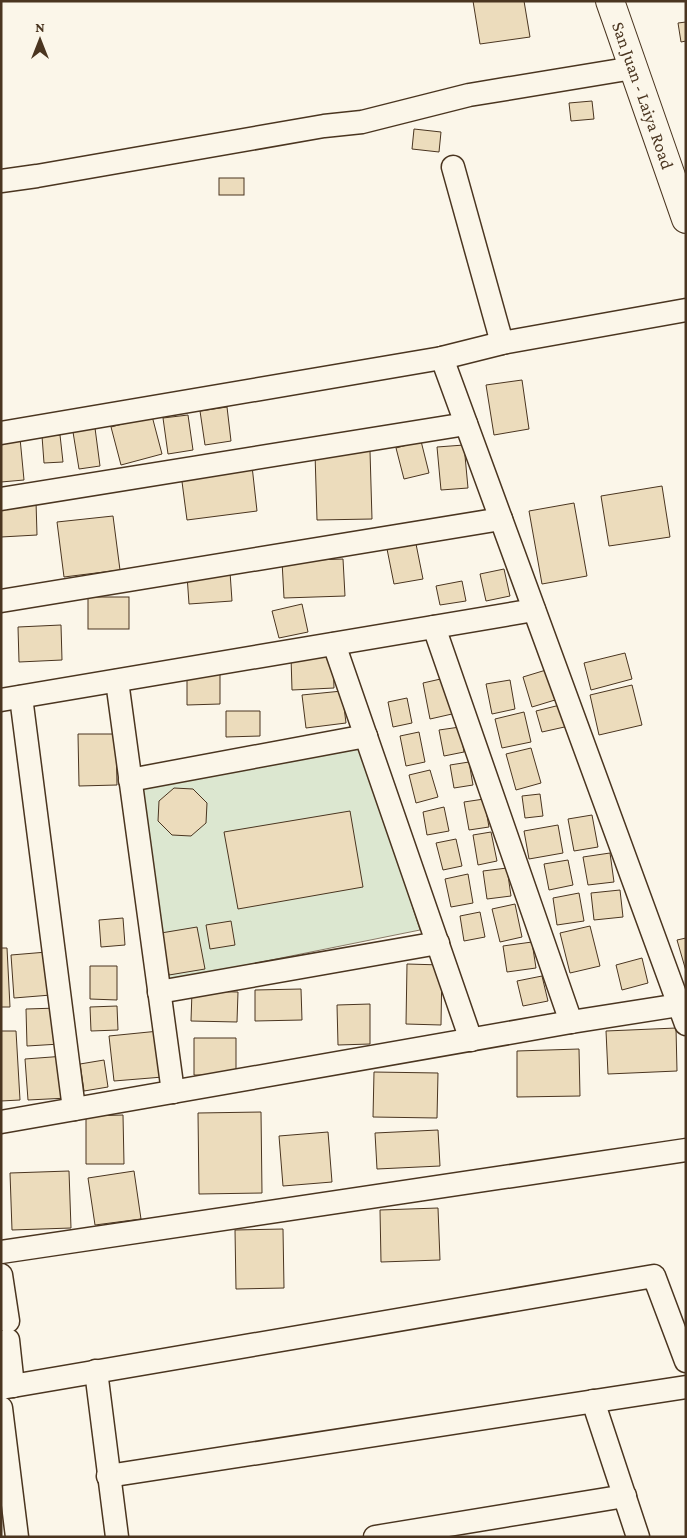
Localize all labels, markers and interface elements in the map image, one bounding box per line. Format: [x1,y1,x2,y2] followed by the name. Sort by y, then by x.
[15,15,65,65] north arrow
[35,19,45,35] text: N
[608,19,678,172] street label: San Juan - Laiya Road

